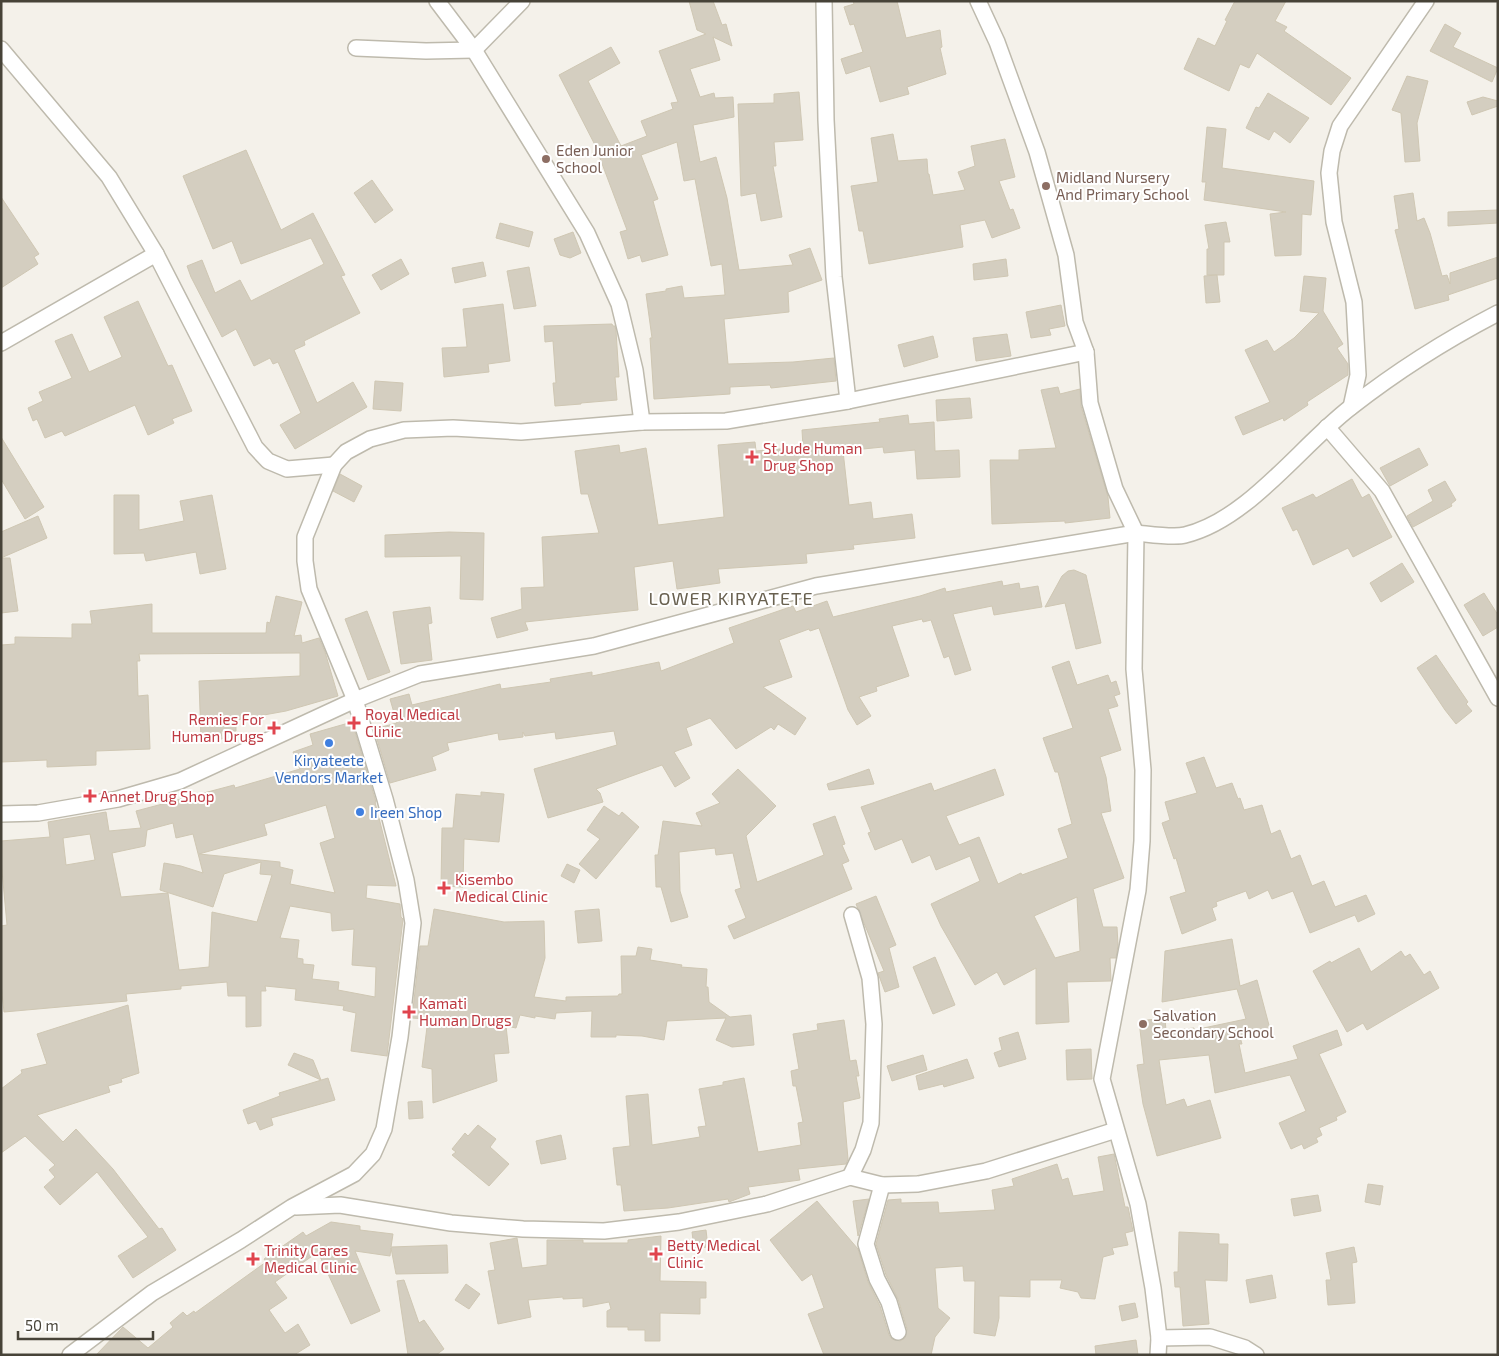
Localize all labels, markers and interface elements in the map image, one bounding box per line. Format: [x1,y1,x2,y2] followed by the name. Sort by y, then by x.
[556,141,633,176] place label: Eden Junior School
[540,153,552,165] marker: Eden Junior School
[1056,168,1189,203] place label: Midland Nursery And Primary School
[1040,180,1052,192] marker: Midland Nursery And Primary School
[763,439,862,474] place label: St Jude Human Drug Shop
[745,450,759,464] marker: St Jude Human Drug Shop
[648,587,814,609] district label: LOWER KIRYATETE
[365,705,460,740] place label: Royal Medical Clinic
[171,710,264,745] place label: Remies For Human Drugs
[347,716,361,730] marker: Royal Medical Clinic
[268,722,280,734] marker: Remies For Human Drugs
[323,737,335,749] marker: Kiryateete Vendors Market
[275,751,383,786] place label: Kiryateete Vendors Market
[100,787,214,805] place label: Annet Drug Shop
[84,790,96,802] marker: Annet Drug Shop
[370,803,442,821] place label: Ireen Shop
[354,806,366,818] marker: Ireen Shop
[455,870,548,905] place label: Kisembo Medical Clinic
[437,881,451,895] marker: Kisembo Medical Clinic
[419,994,512,1029] place label: Kamati Human Drugs
[403,1006,415,1018] marker: Kamati Human Drugs
[1153,1006,1274,1041] place label: Salvation Secondary School
[1137,1018,1149,1030] marker: Salvation Secondary School
[667,1236,761,1271] place label: Betty Medical Clinic
[264,1241,357,1276] place label: Trinity Cares Medical Clinic
[649,1247,663,1261] marker: Betty Medical Clinic
[246,1252,260,1266] marker: Trinity Cares Medical Clinic
[18,1308,152,1340] scale bar
[25,1316,59,1334] text: 50 m

